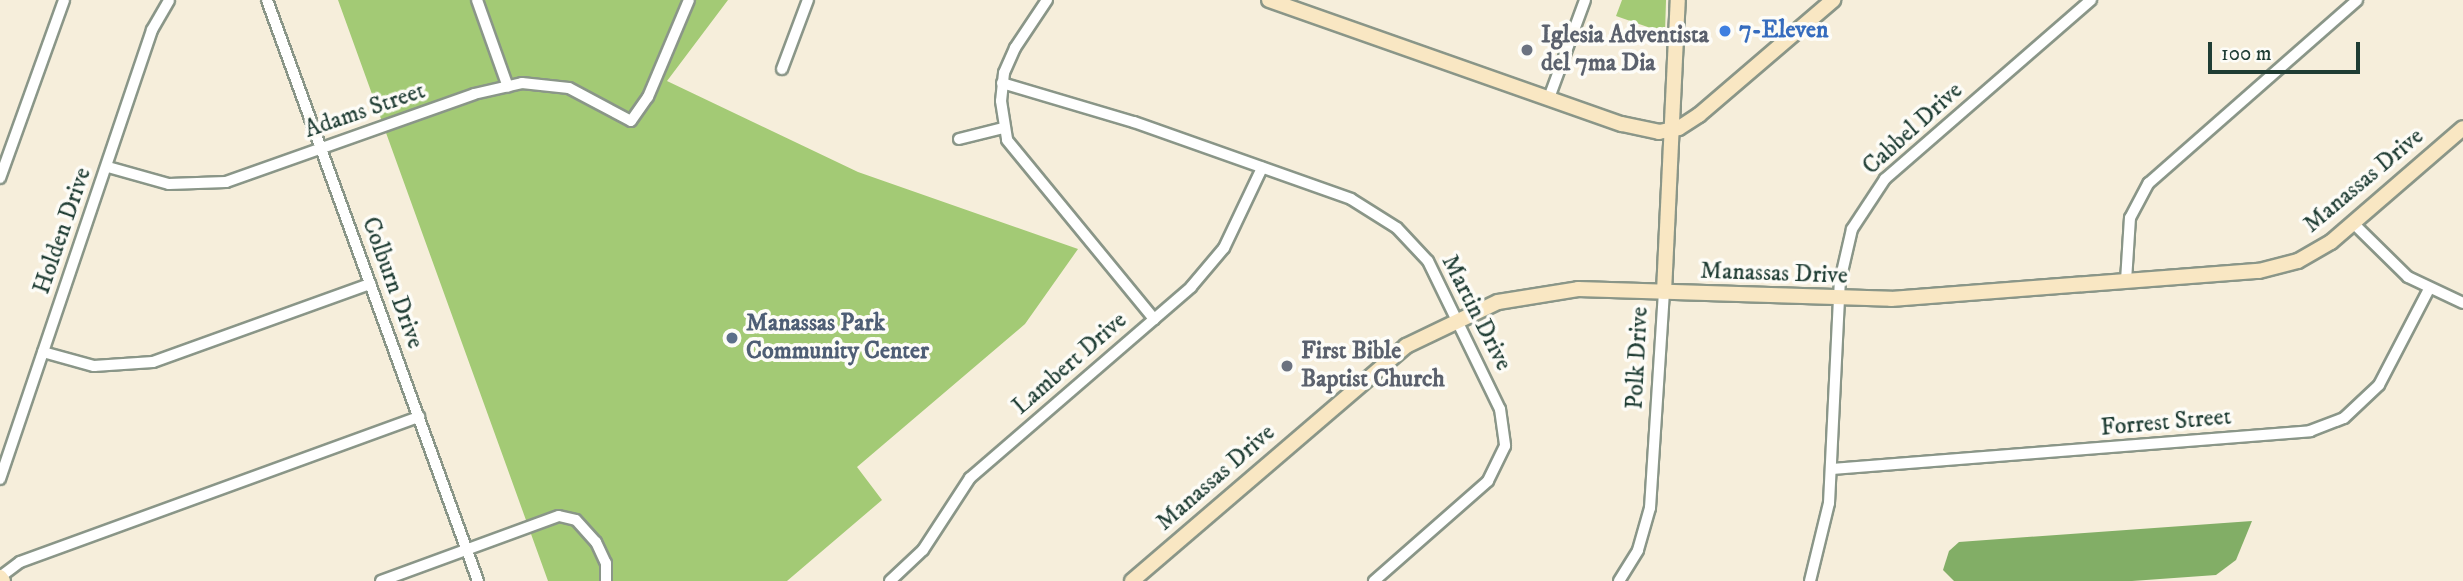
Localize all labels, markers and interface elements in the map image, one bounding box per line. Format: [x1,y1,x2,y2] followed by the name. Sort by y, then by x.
[1739,17,1828,45] place label: 7-Eleven
[1541,22,1709,78] place label: Iglesia Adventista del 7ma Dia
[1717,23,1733,39] marker: 7-Eleven
[2211,28,2363,72] scale bar
[2221,41,2272,67] text: 100 m
[1519,42,1535,58] marker: Iglesia Adventista del 7ma Dia
[301,77,429,145] street label: Adams Street
[1857,77,1969,181] street label: Cabbel Drive
[2298,123,2430,239] street label: Manassas Drive
[28,164,98,298] street label: Holden Drive
[355,213,429,353] street label: Colburn Drive
[1435,250,1517,376] street label: Martin Drive
[1700,257,1848,291] street label: Manassas Drive
[1621,306,1655,410] street label: Polk Drive
[1007,307,1133,421] street label: Lambert Drive
[746,310,929,366] place label: Manassas Park Community Center
[724,330,740,346] marker: Manassas Park Community Center
[1301,338,1445,394] place label: First Bible Baptist Church
[1279,358,1295,374] marker: First Bible Baptist Church
[2100,403,2232,443] street label: Forrest Street
[1151,419,1281,537] street label: Manassas Drive

